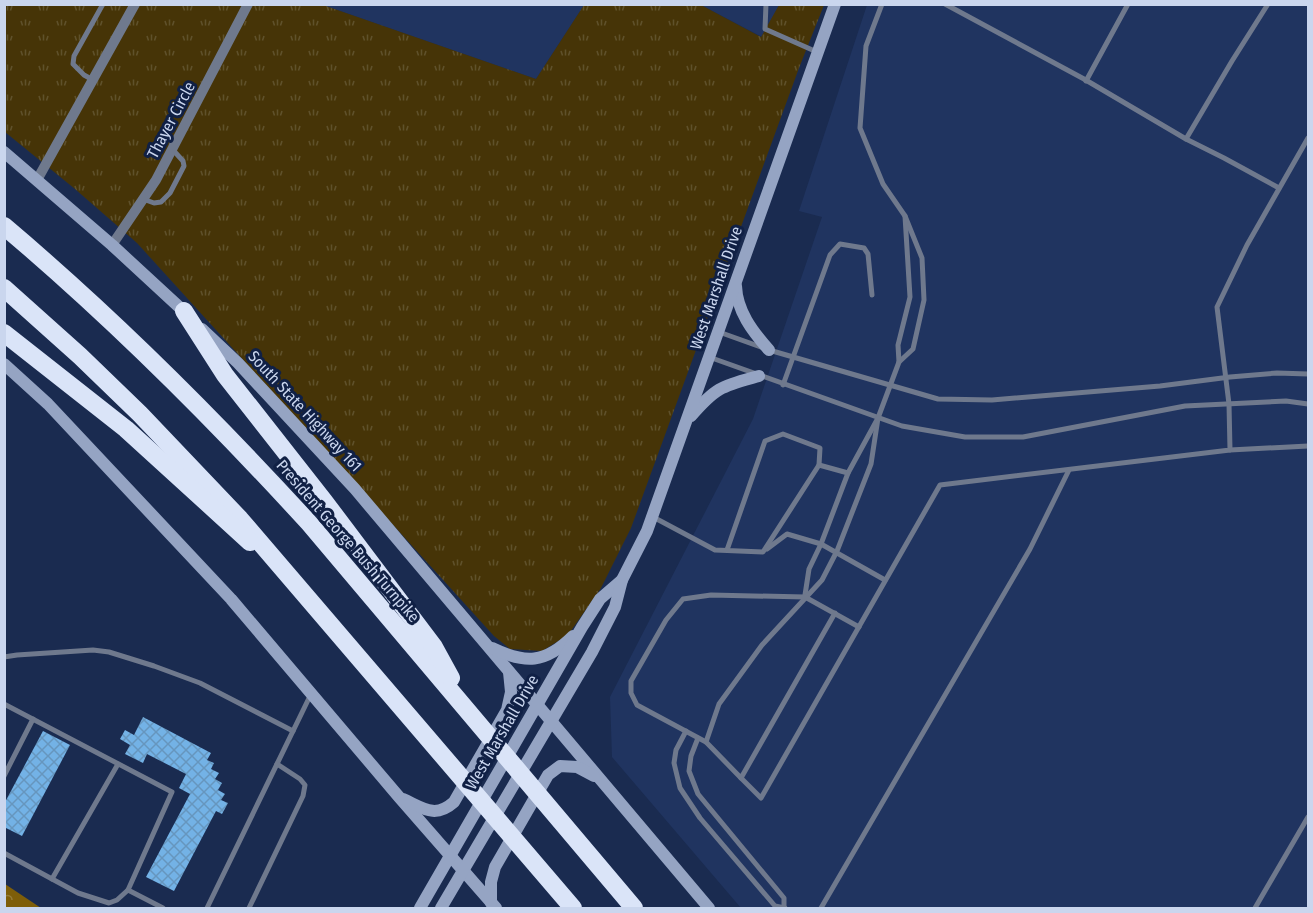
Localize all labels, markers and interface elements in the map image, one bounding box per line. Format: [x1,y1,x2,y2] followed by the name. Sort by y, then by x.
[143,78,199,162] street label: Thayer Circle
[686,224,746,352] street label: West Marshall Drive
[244,347,366,475] street label: South State Highway 161
[272,456,424,626] street label: President George Bush Turnpike
[461,671,543,793] street label: West Marshall Drive

